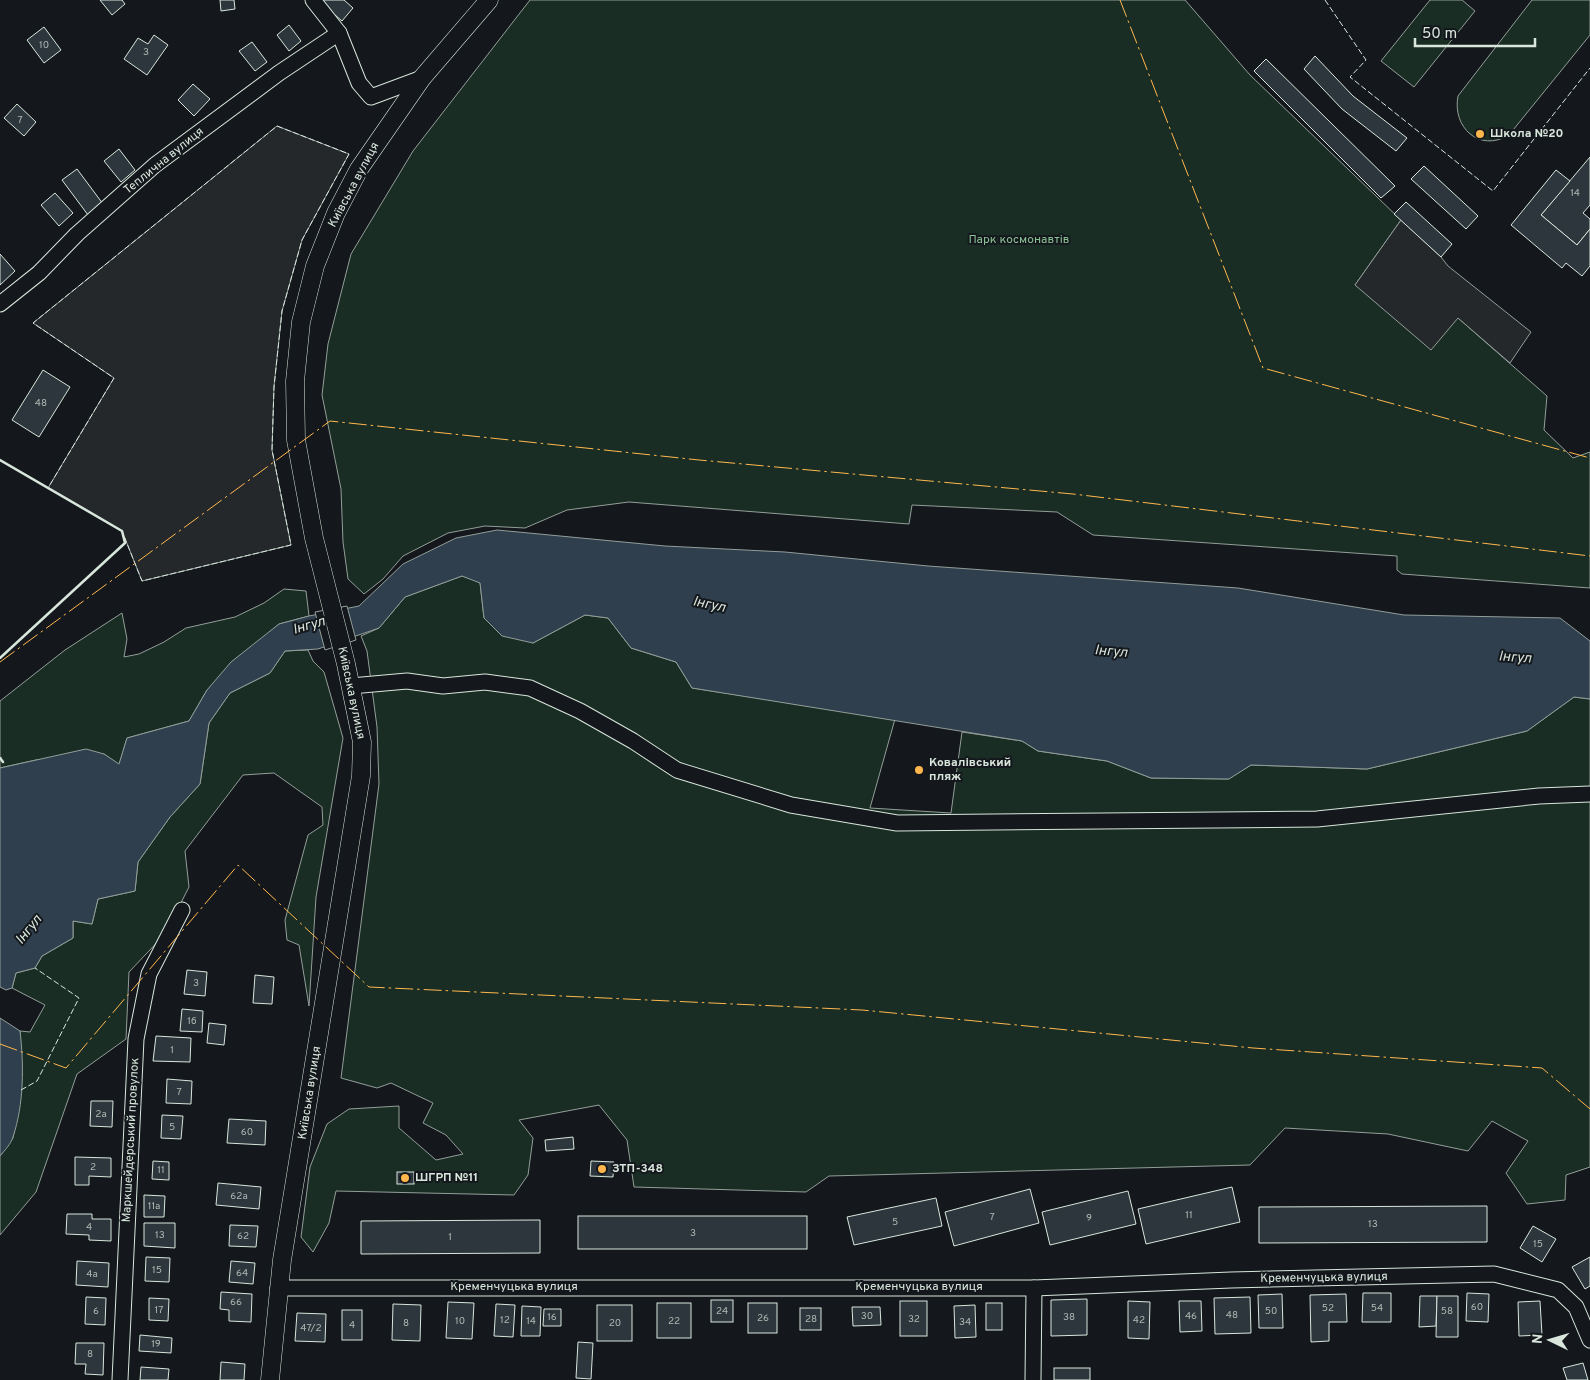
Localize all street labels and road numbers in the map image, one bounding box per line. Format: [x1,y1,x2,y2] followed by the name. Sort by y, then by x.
[121,124,207,198] street label: Теплична вулиця
[325,140,383,230] street label: Київська вулиця
[333,645,369,741] street label: Київська вулиця
[295,1045,325,1141] street label: Київська вулиця
[119,1057,143,1223] street label: Маркшейдерський провулок
[1260,1269,1388,1287] street label: Кременчуцька вулиця
[450,1279,578,1295] street label: Кременчуцька вулиця
[855,1279,983,1295] street label: Кременчуцька вулиця

